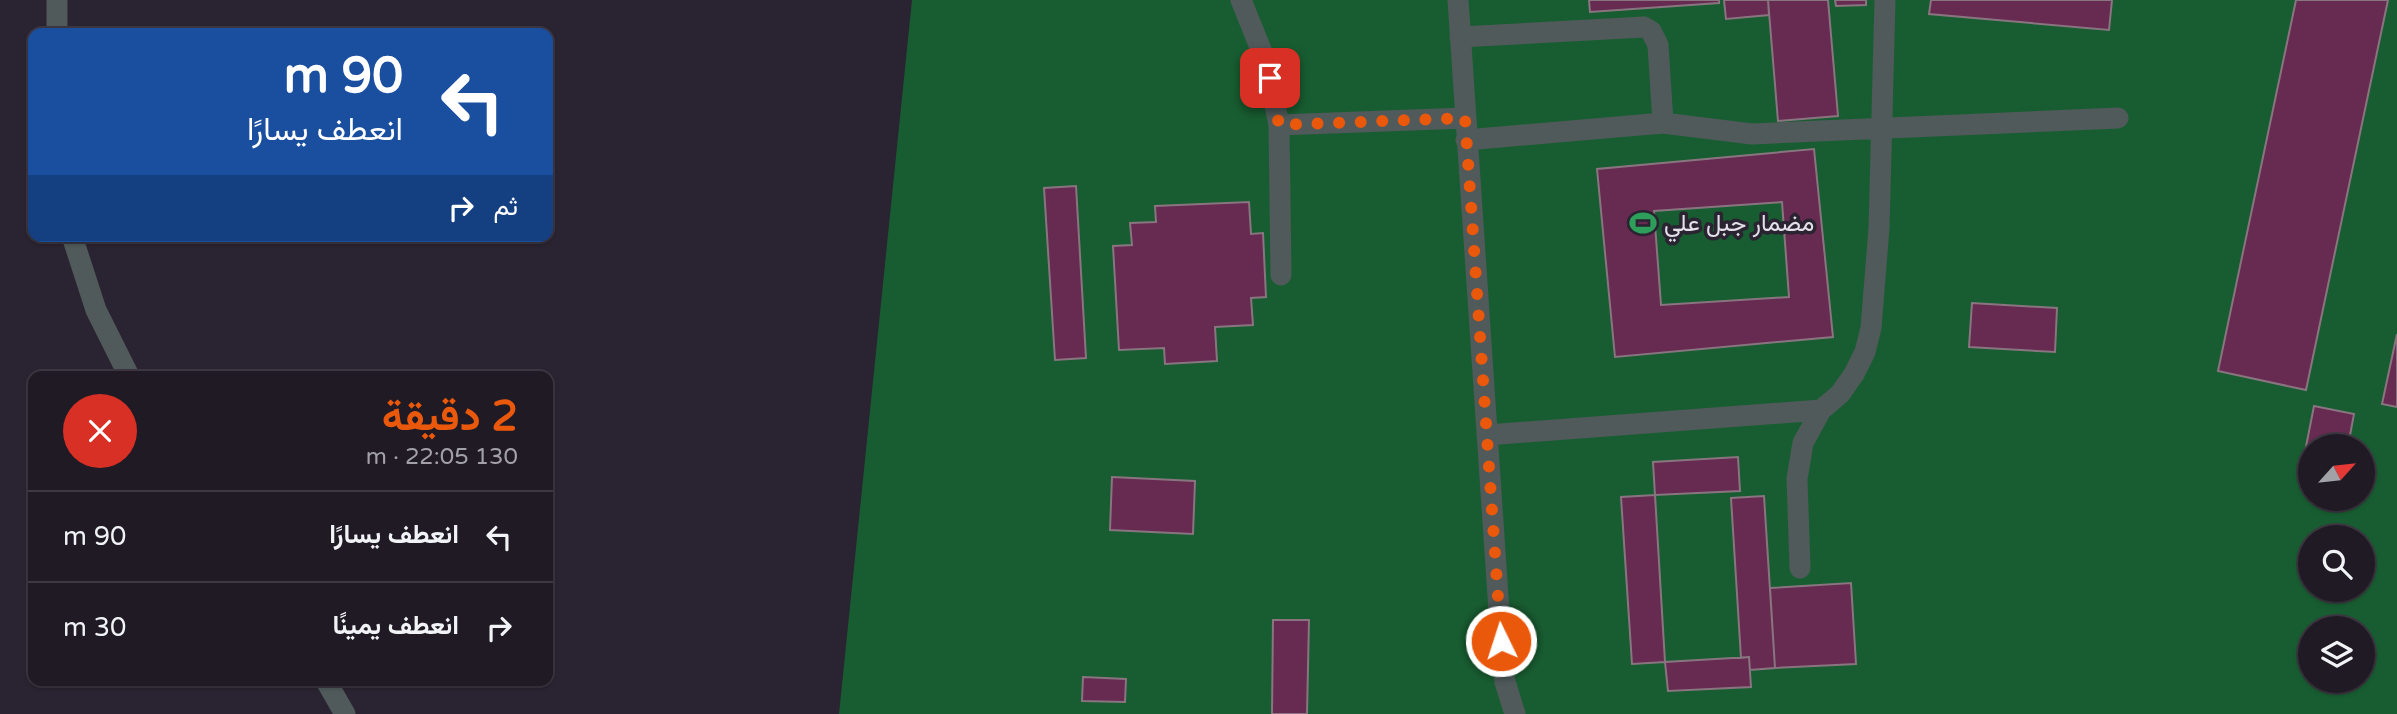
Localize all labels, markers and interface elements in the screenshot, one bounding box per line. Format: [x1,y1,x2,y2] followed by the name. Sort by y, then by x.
[284,47,403,106] text: 90 m
[1240,48,1300,108] pin
[427,56,518,147] icon: left
[1251,59,1289,97] icon: arrive
[247,111,403,149] text: انعطف يسارًا
[442,189,480,227] icon: right
[494,191,518,222] text: ثم
[1628,208,1658,238] sports icon: مضمار جبل علي
[1664,209,1814,242] place label: مضمار جبل علي
[382,391,518,442] text: 2 دقيقة
[63,394,137,468] button: close
[2298,434,2375,511] north arrow
[2298,434,2375,693] map controls
[366,443,518,471] text: 130 m · 22:05
[480,518,518,556] icon: left
[329,519,459,550] text: انعطف يسارًا
[63,521,126,552] text: 90 m
[2298,525,2375,602] button: search
[1464,604,1538,678] position arrow
[480,609,518,647] icon: right
[332,610,459,641] text: انعطف يمينًا
[63,612,126,643] text: 30 m
[2298,616,2375,693] button: layers

